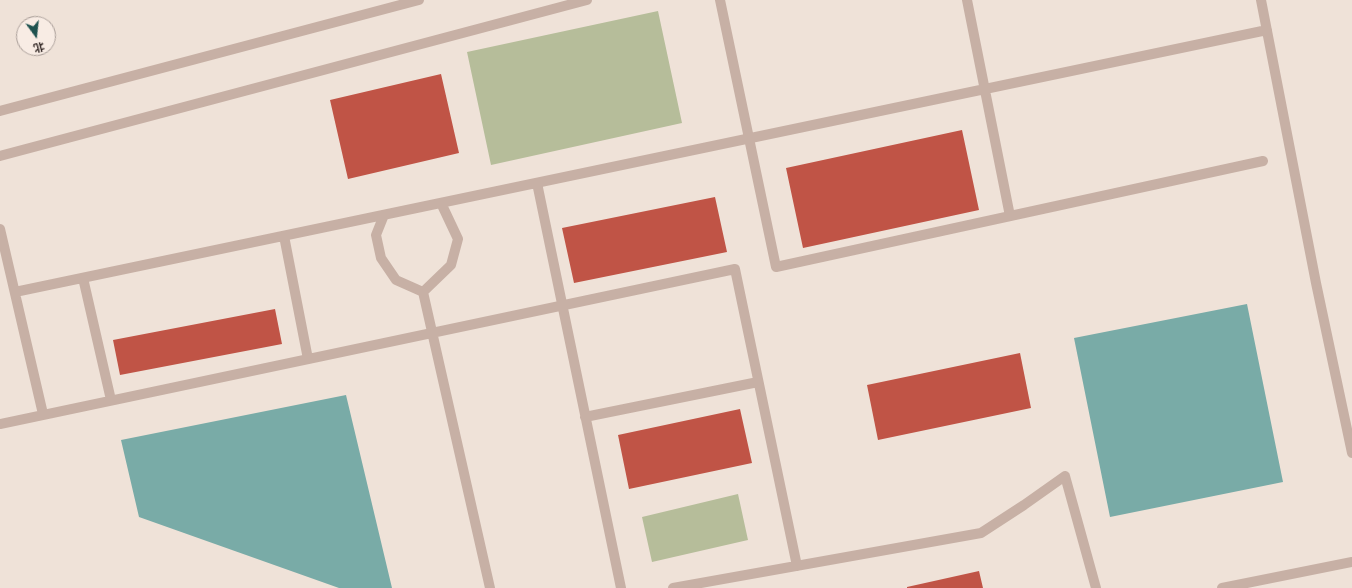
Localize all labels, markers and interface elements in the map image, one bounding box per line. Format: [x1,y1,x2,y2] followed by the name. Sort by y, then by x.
[16,16,56,56] north arrow
[32,39,46,55] text: 北

